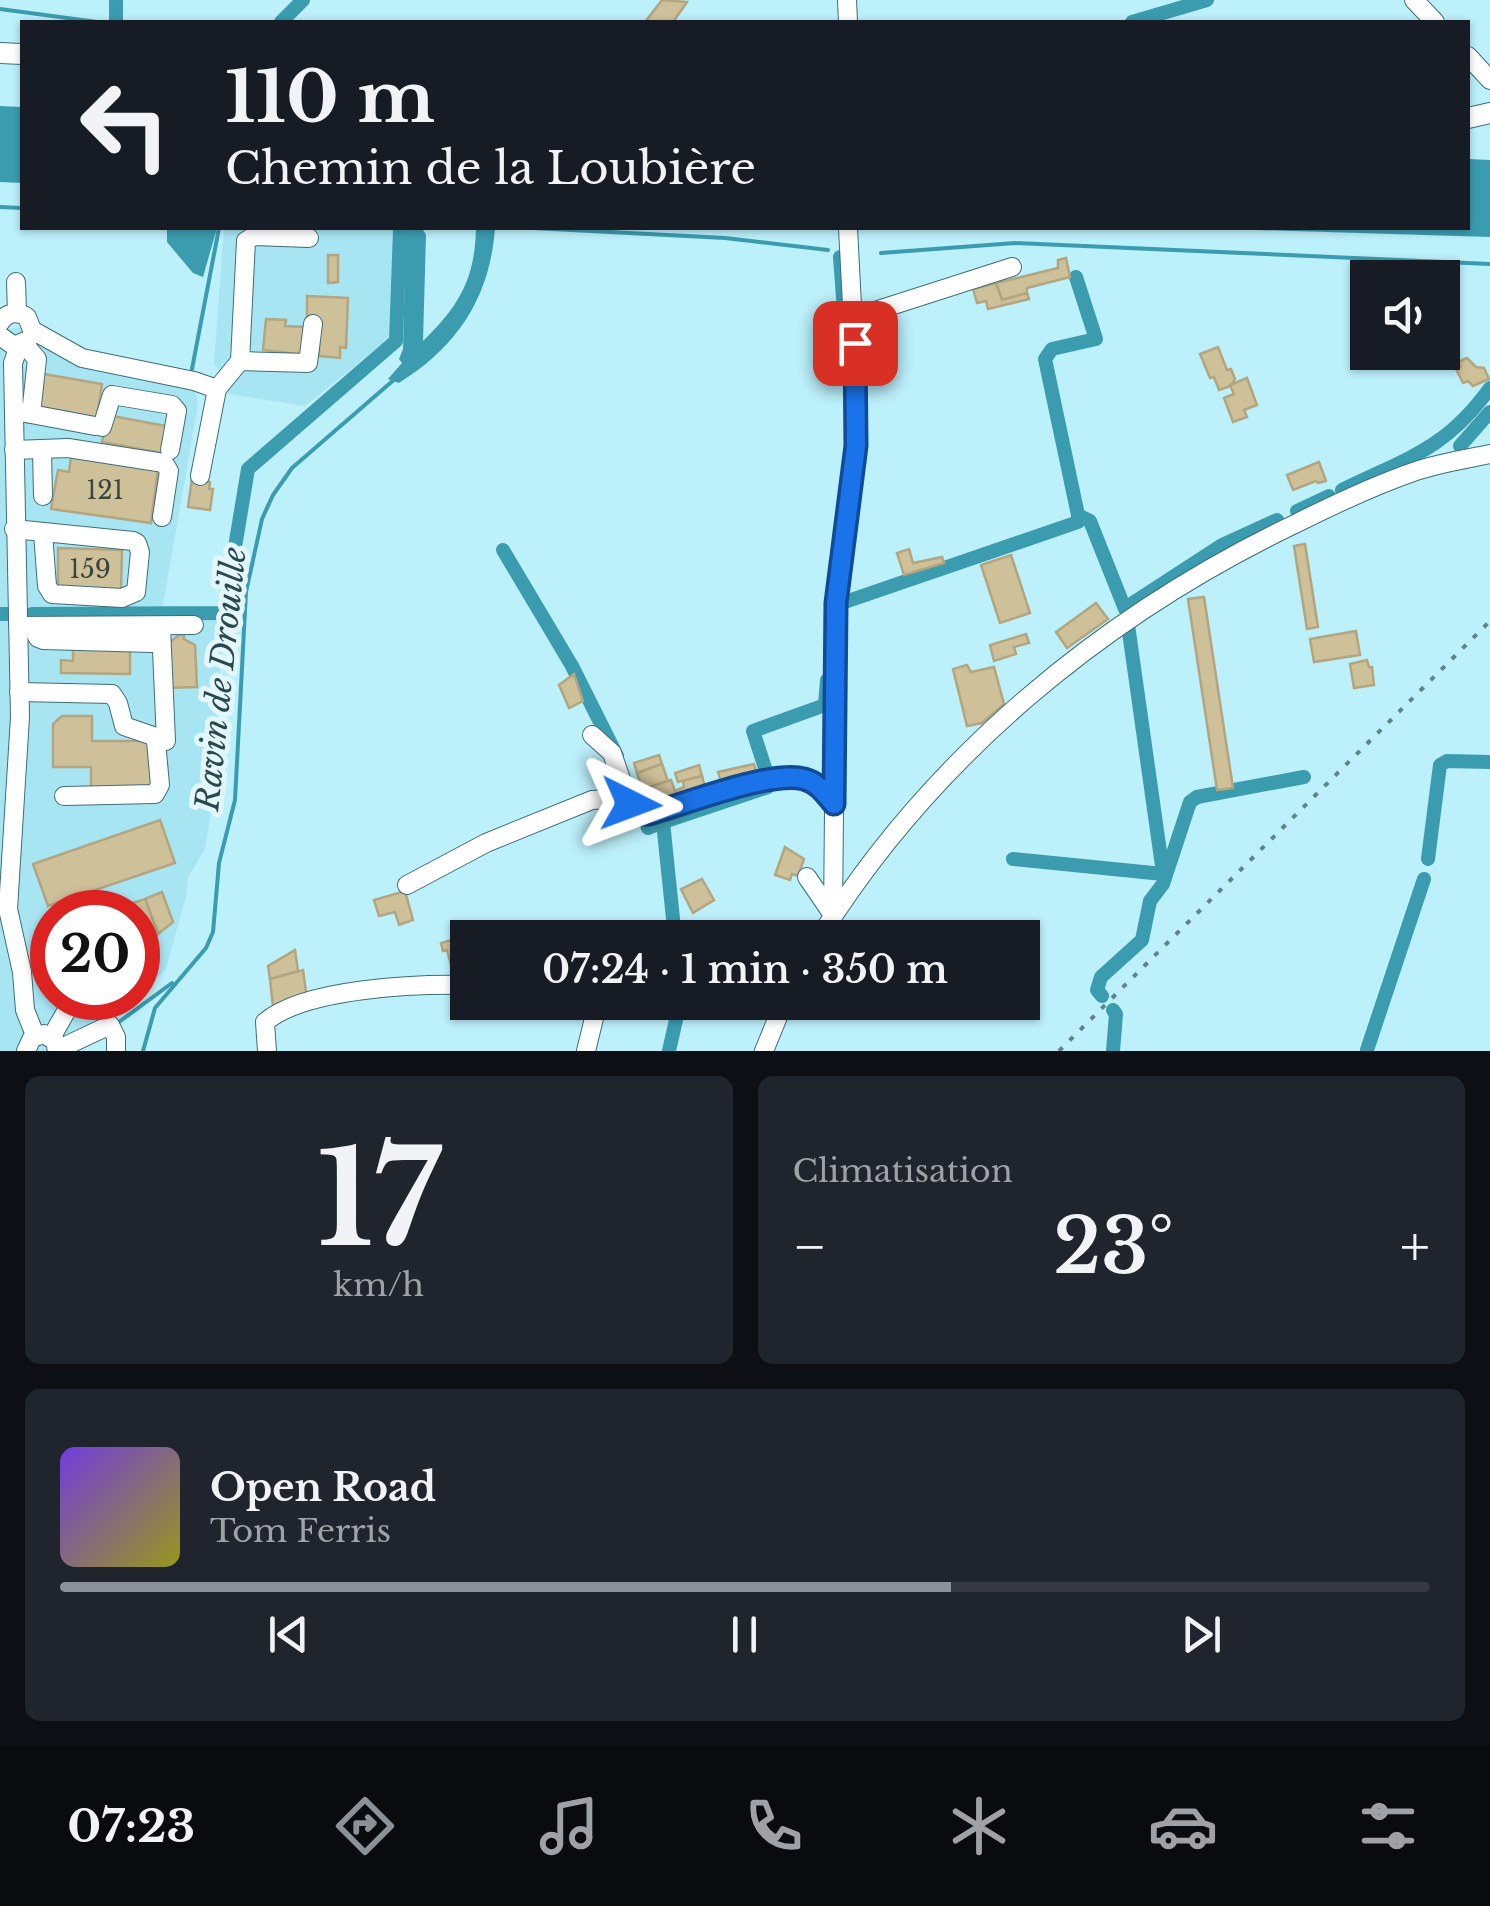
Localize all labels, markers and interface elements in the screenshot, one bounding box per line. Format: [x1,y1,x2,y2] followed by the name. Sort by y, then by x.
[225,54,435,141] text: 110 m
[60,60,190,190] icon: left
[225,140,756,196] text: Chemin de la Loubière
[1350,260,1460,370] map controls
[1350,260,1460,370] button: sound
[813,301,898,386] pin
[828,316,883,371] icon: arrive
[86,475,124,506] house number: 121
[187,545,255,814] water label: Ravin de Drouille
[69,554,111,585] house number: 159
[579,752,683,856] position arrow
[30,890,160,1020] speed limit sign: 20
[542,946,948,993] text: 07:24 · 1 min · 350 m
[317,1119,441,1280] text: 17
[793,1151,1013,1191] text: Climatisation
[1053,1200,1174,1293] text: 23°
[793,1213,827,1281] text: −
[1400,1213,1430,1281] text: +
[333,1265,424,1305] text: km/h
[210,1464,436,1511] text: Open Road
[210,1511,391,1551] text: Tom Ferris
[261,1607,316,1662] icon: previous
[717,1607,772,1662] icon: pause
[1174,1607,1229,1662] icon: next
[330,1791,400,1861] icon: directions
[534,1791,604,1861] icon: music
[739,1791,809,1861] icon: phone
[944,1791,1014,1861] icon: climate
[1148,1791,1218,1861] icon: car
[1353,1791,1423,1861] icon: filters
[67,1798,195,1854] text: 07:23

